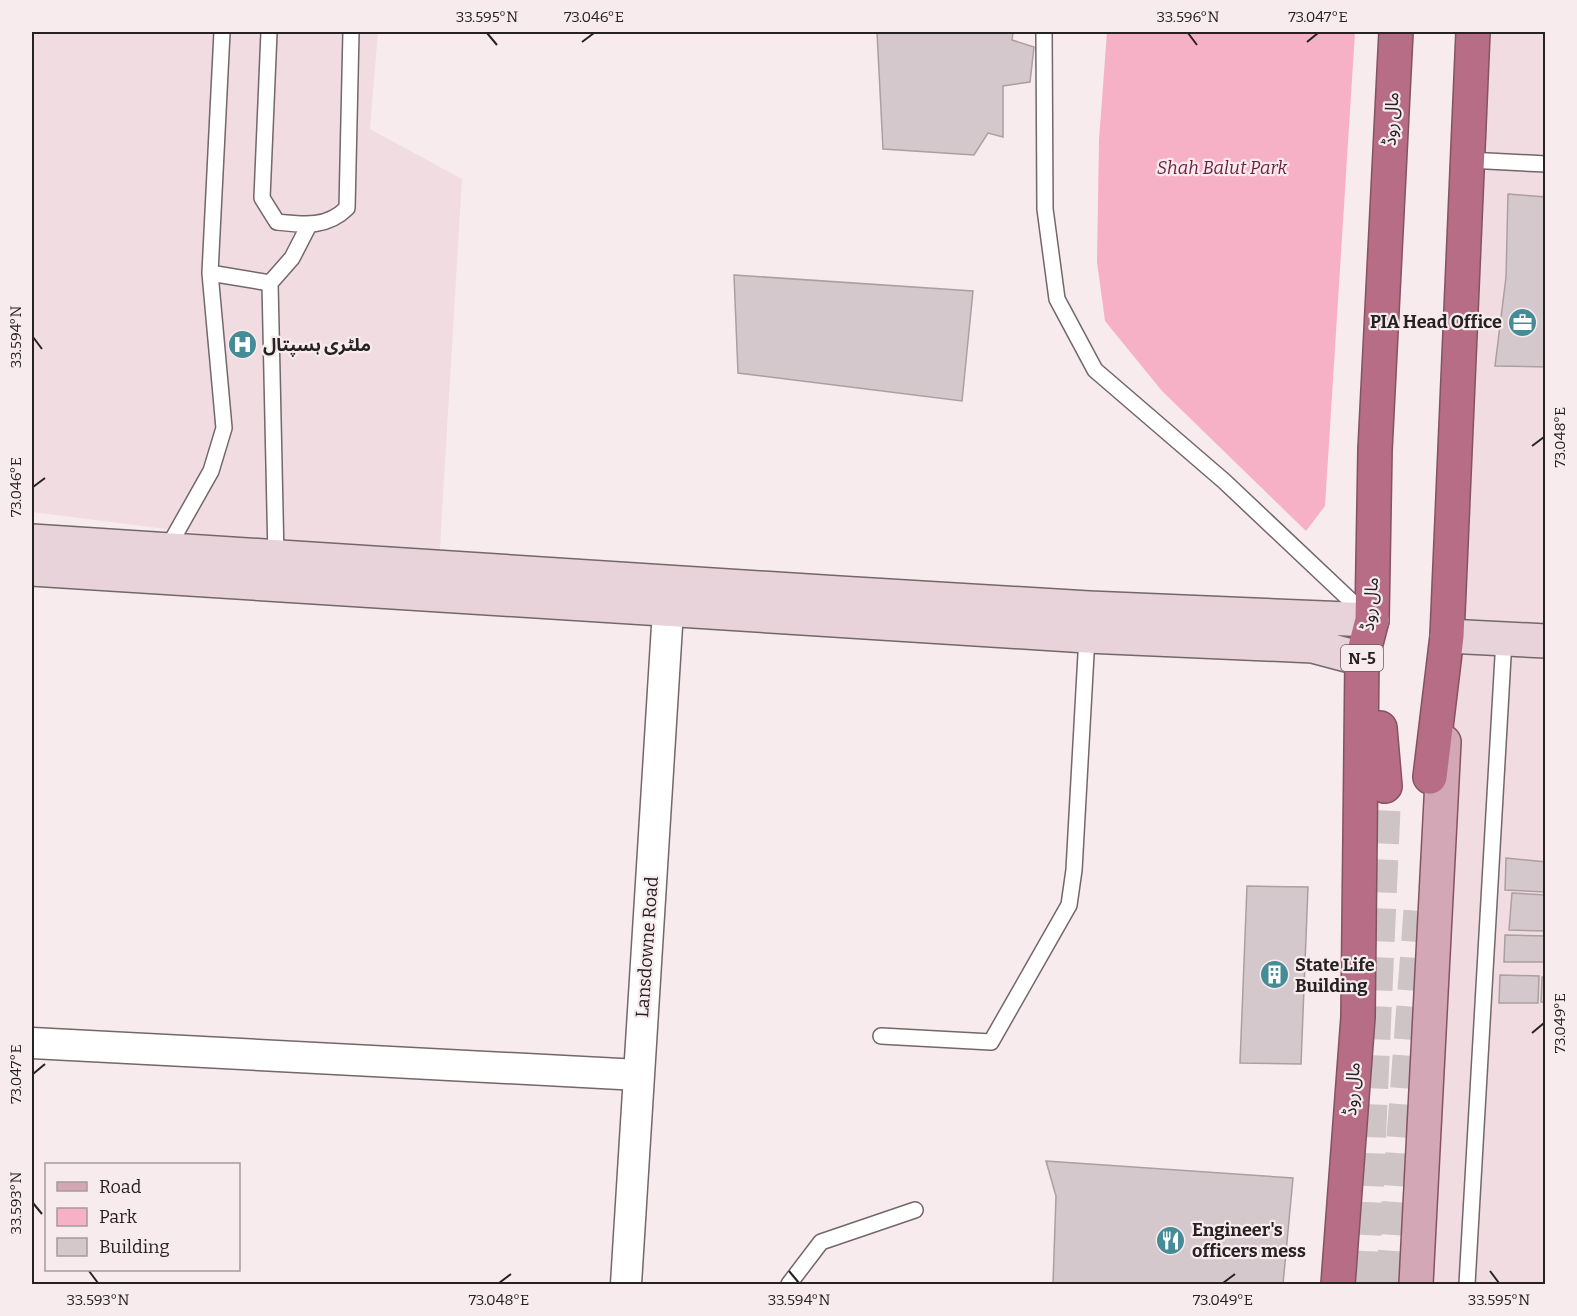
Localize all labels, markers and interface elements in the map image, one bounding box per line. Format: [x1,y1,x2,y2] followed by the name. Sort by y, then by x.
[456,8,518,26] text: 33.595°N
[564,8,624,26] text: 73.046°E
[1157,8,1220,26] text: 33.596°N
[1288,8,1348,26] text: 73.047°E
[1379,91,1403,147] street label: مال روڈ
[1157,157,1288,179] park label: Shah Balut Park
[7,306,25,368] text: 33.594°N
[1507,306,1539,338] office icon: PIA Head Office
[1370,311,1502,333] place label: PIA Head Office
[226,329,258,361] hospital icon: ملٹری ہسپتال
[263,334,371,357] place label: ملٹری ہسپتال
[1551,407,1569,467] text: 73.048°E
[7,457,25,517] text: 73.046°E
[1357,576,1383,632] street label: مال روڈ
[1341,645,1383,671] road number: N-5
[631,875,663,1018] street label: Lansdowne Road
[1295,954,1375,997] place label: State Life Building
[1258,959,1290,991] building icon: State Life Building
[1551,993,1569,1053] text: 73.049°E
[7,1044,25,1104] text: 73.047°E
[1339,1061,1365,1117] street label: مال روڈ
[45,1163,240,1271] legend
[7,1171,25,1234] text: 33.593°N
[99,1176,142,1198] text: Road
[99,1206,138,1228] text: Park
[1192,1219,1306,1262] place label: Engineer's officers mess
[1155,1224,1187,1256] restaurant icon: Engineer's officers mess
[99,1236,170,1258] text: Building
[67,1291,130,1309] text: 33.593°N
[469,1291,529,1309] text: 73.048°E
[768,1291,830,1309] text: 33.594°N
[1193,1291,1253,1309] text: 73.049°E
[1468,1291,1530,1309] text: 33.595°N

